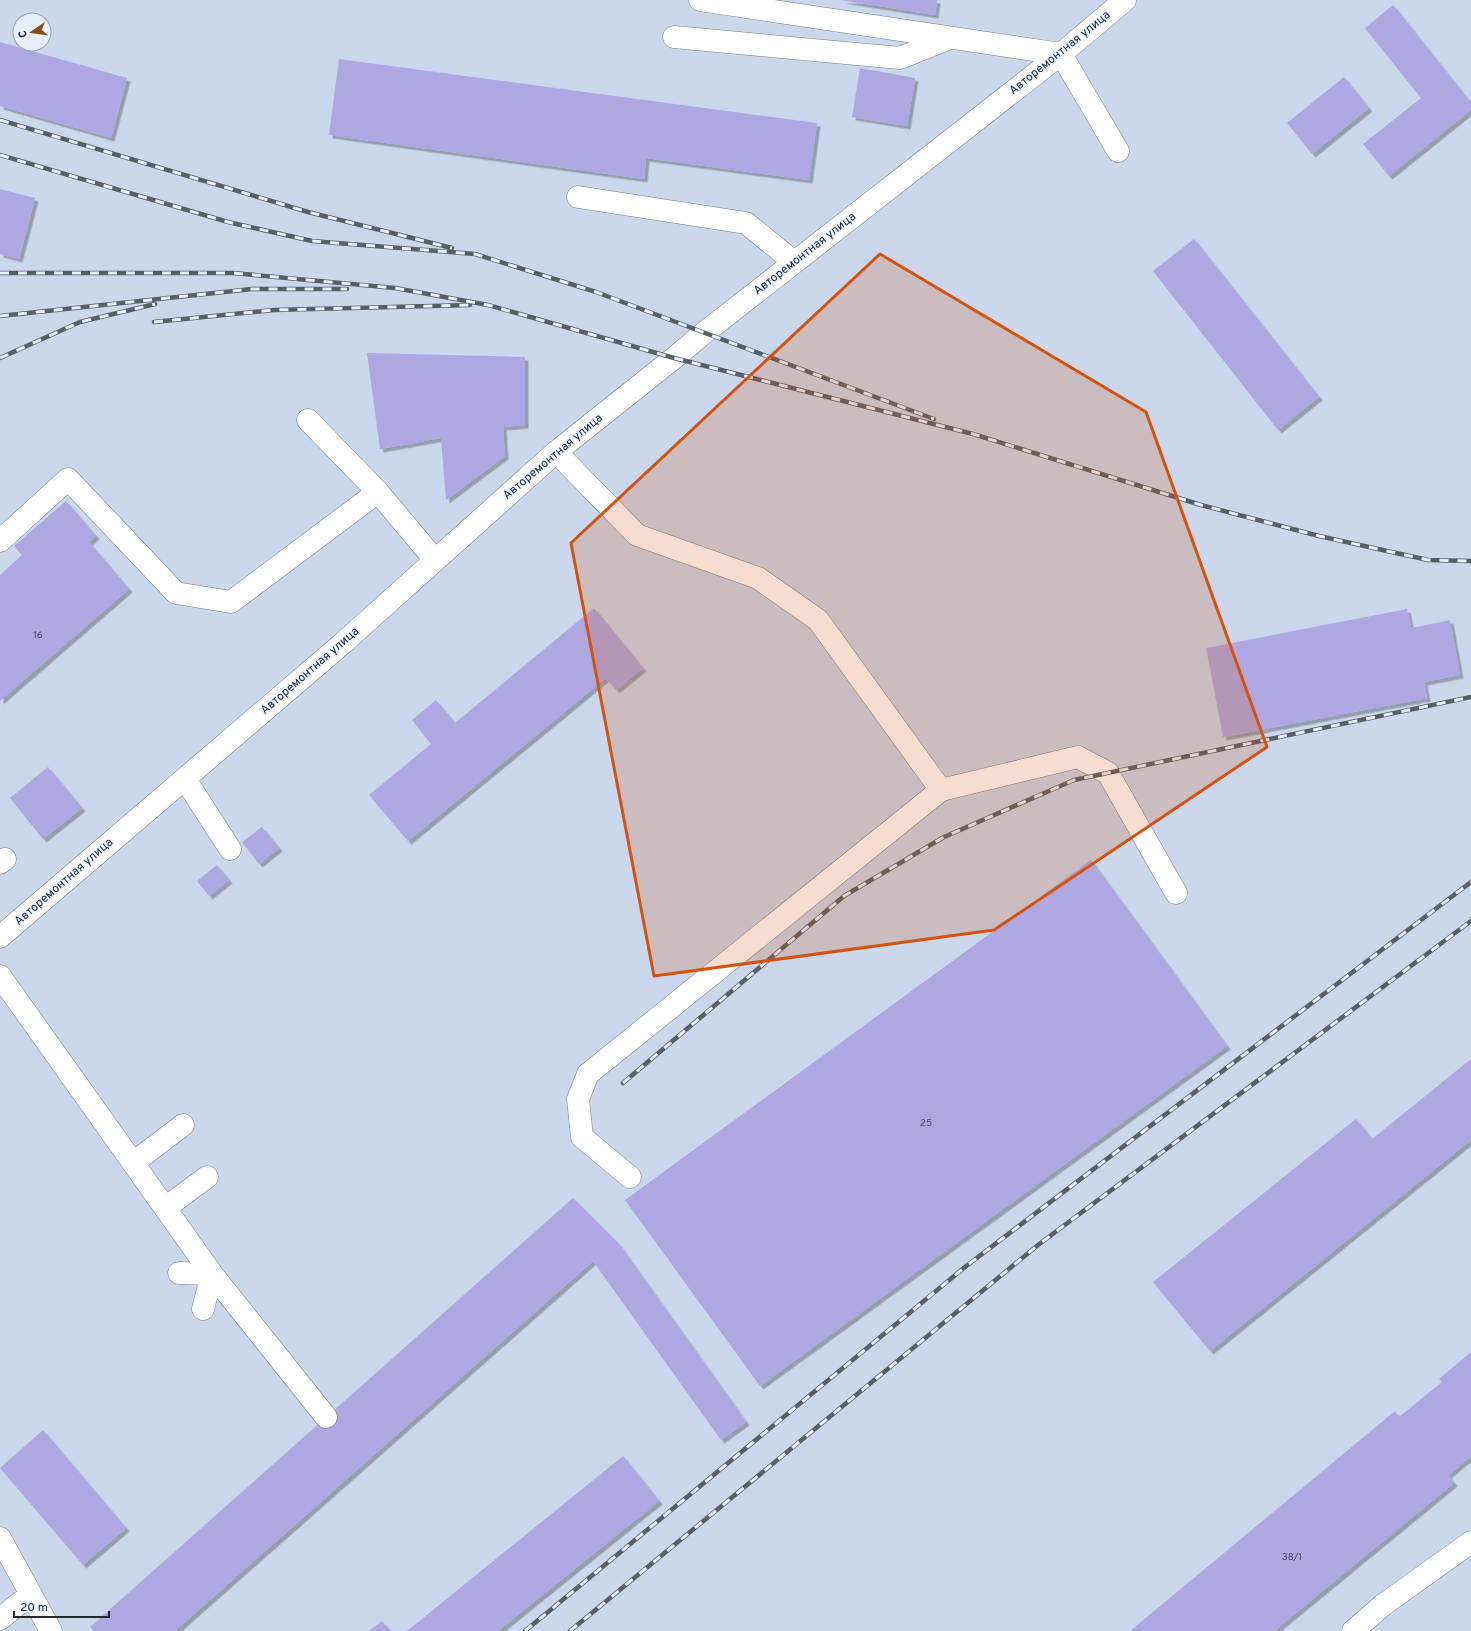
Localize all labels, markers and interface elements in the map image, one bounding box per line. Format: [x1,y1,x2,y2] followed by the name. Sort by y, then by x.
[1006,7,1114,99] street label: Авторемонтная улица
[12,12,52,52] north arrow
[16,29,31,39] text: С
[751,209,859,299] street label: Авторемонтная улица
[500,410,606,504] street label: Авторемонтная улица
[257,624,363,718] street label: Авторемонтная улица
[33,629,43,642] house number: 16
[11,835,117,929] street label: Авторемонтная улица
[920,1117,932,1130] house number: 25
[1282,1551,1302,1564] house number: 38/1
[14,1593,109,1619] scale bar
[20,1600,48,1616] text: 20 m

